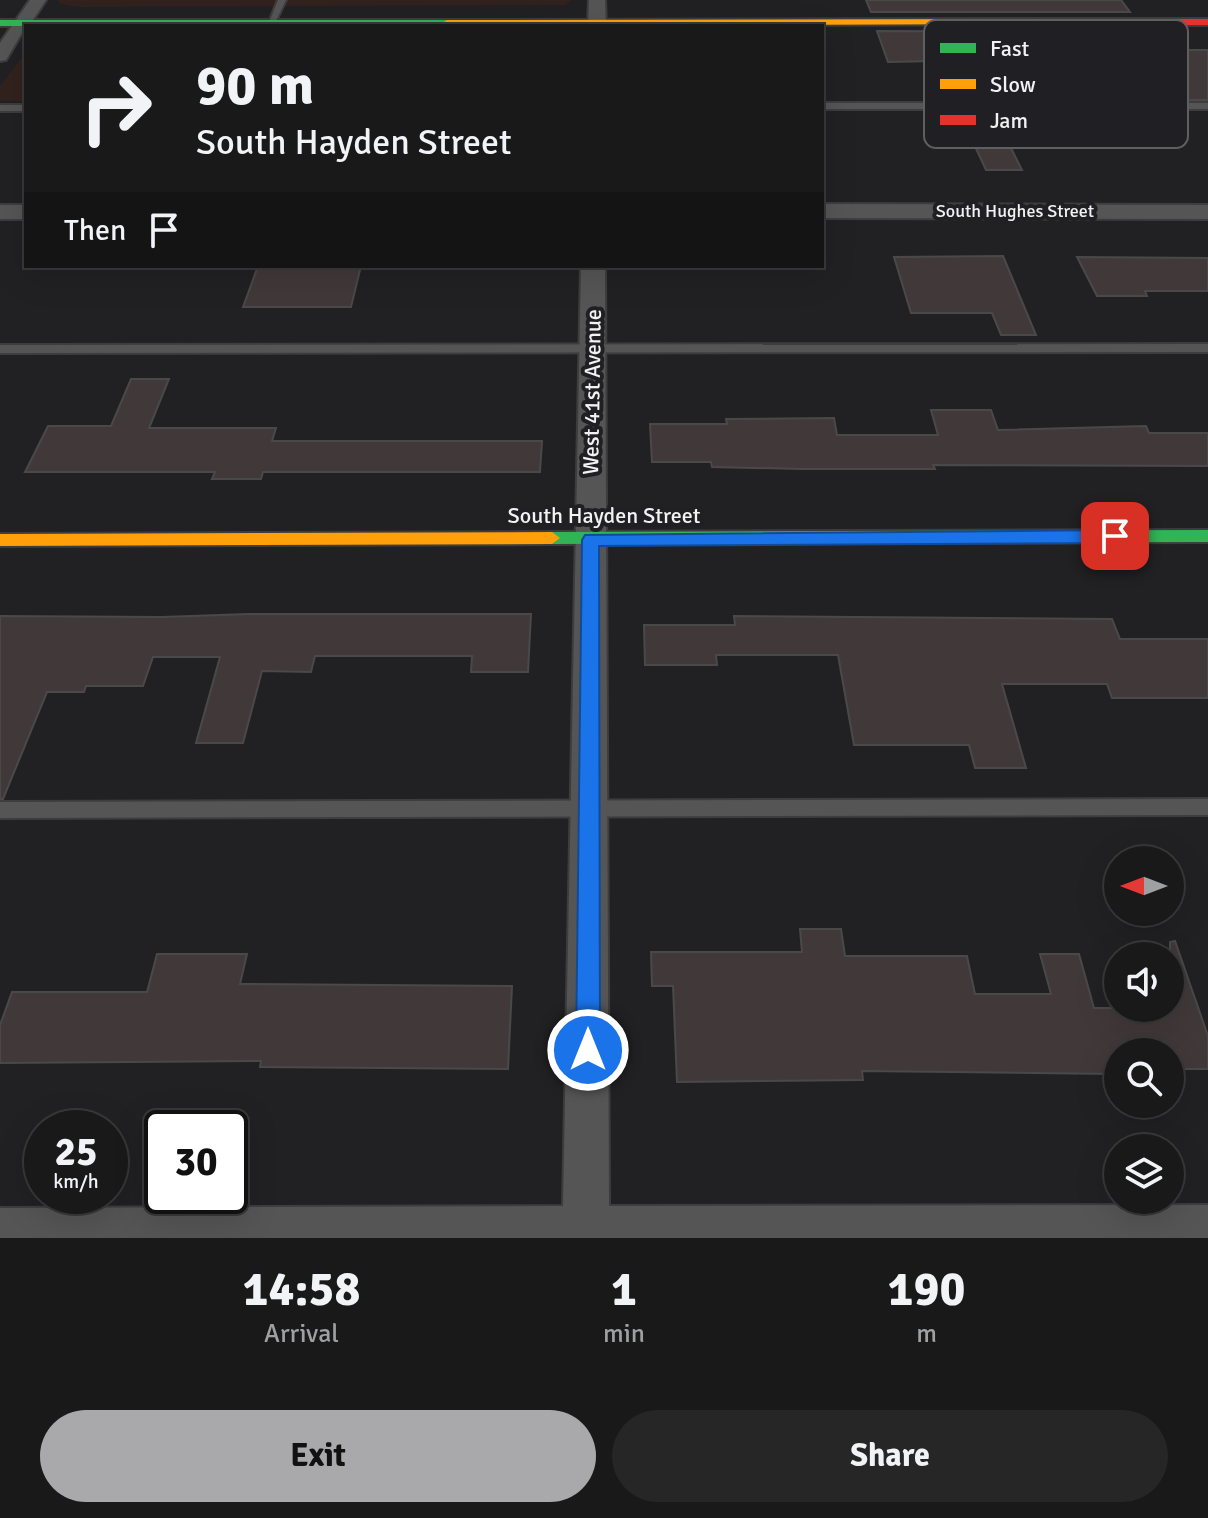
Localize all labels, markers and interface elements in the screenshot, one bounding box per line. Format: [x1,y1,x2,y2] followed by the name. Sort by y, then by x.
[924,20,1188,148] legend
[990,35,1030,62] text: Fast
[196,51,314,120] text: 90 m
[64,56,168,160] icon: right
[990,71,1036,98] text: Slow
[990,107,1028,134] text: Jam
[196,120,512,165] text: South Hayden Street
[936,200,1094,222] street label: South Hughes Street
[142,208,186,252] icon: arrive
[64,212,126,249] text: Then
[577,309,607,475] street label: West 41st Avenue
[508,502,701,529] street label: South Hayden Street
[1081,502,1149,570] pin
[1093,514,1137,558] icon: arrive
[1104,846,1184,926] north arrow
[1104,846,1184,1214] map controls
[1104,942,1184,1022] button: sound
[546,1008,630,1092] position arrow
[1104,1038,1184,1118] button: search
[144,1110,248,1214] speed limit sign: 30
[54,1127,98,1177] text: 25
[1104,1134,1184,1214] button: layers
[53,1169,99,1194] text: km/h
[243,1260,360,1319] text: 14:58
[611,1260,637,1319] text: 1
[888,1260,965,1319] text: 190
[264,1318,339,1350] text: Arrival
[603,1318,645,1350] text: min
[916,1318,937,1350] text: m
[40,1410,596,1502] button: Exit
[612,1410,1168,1502] button: Share

